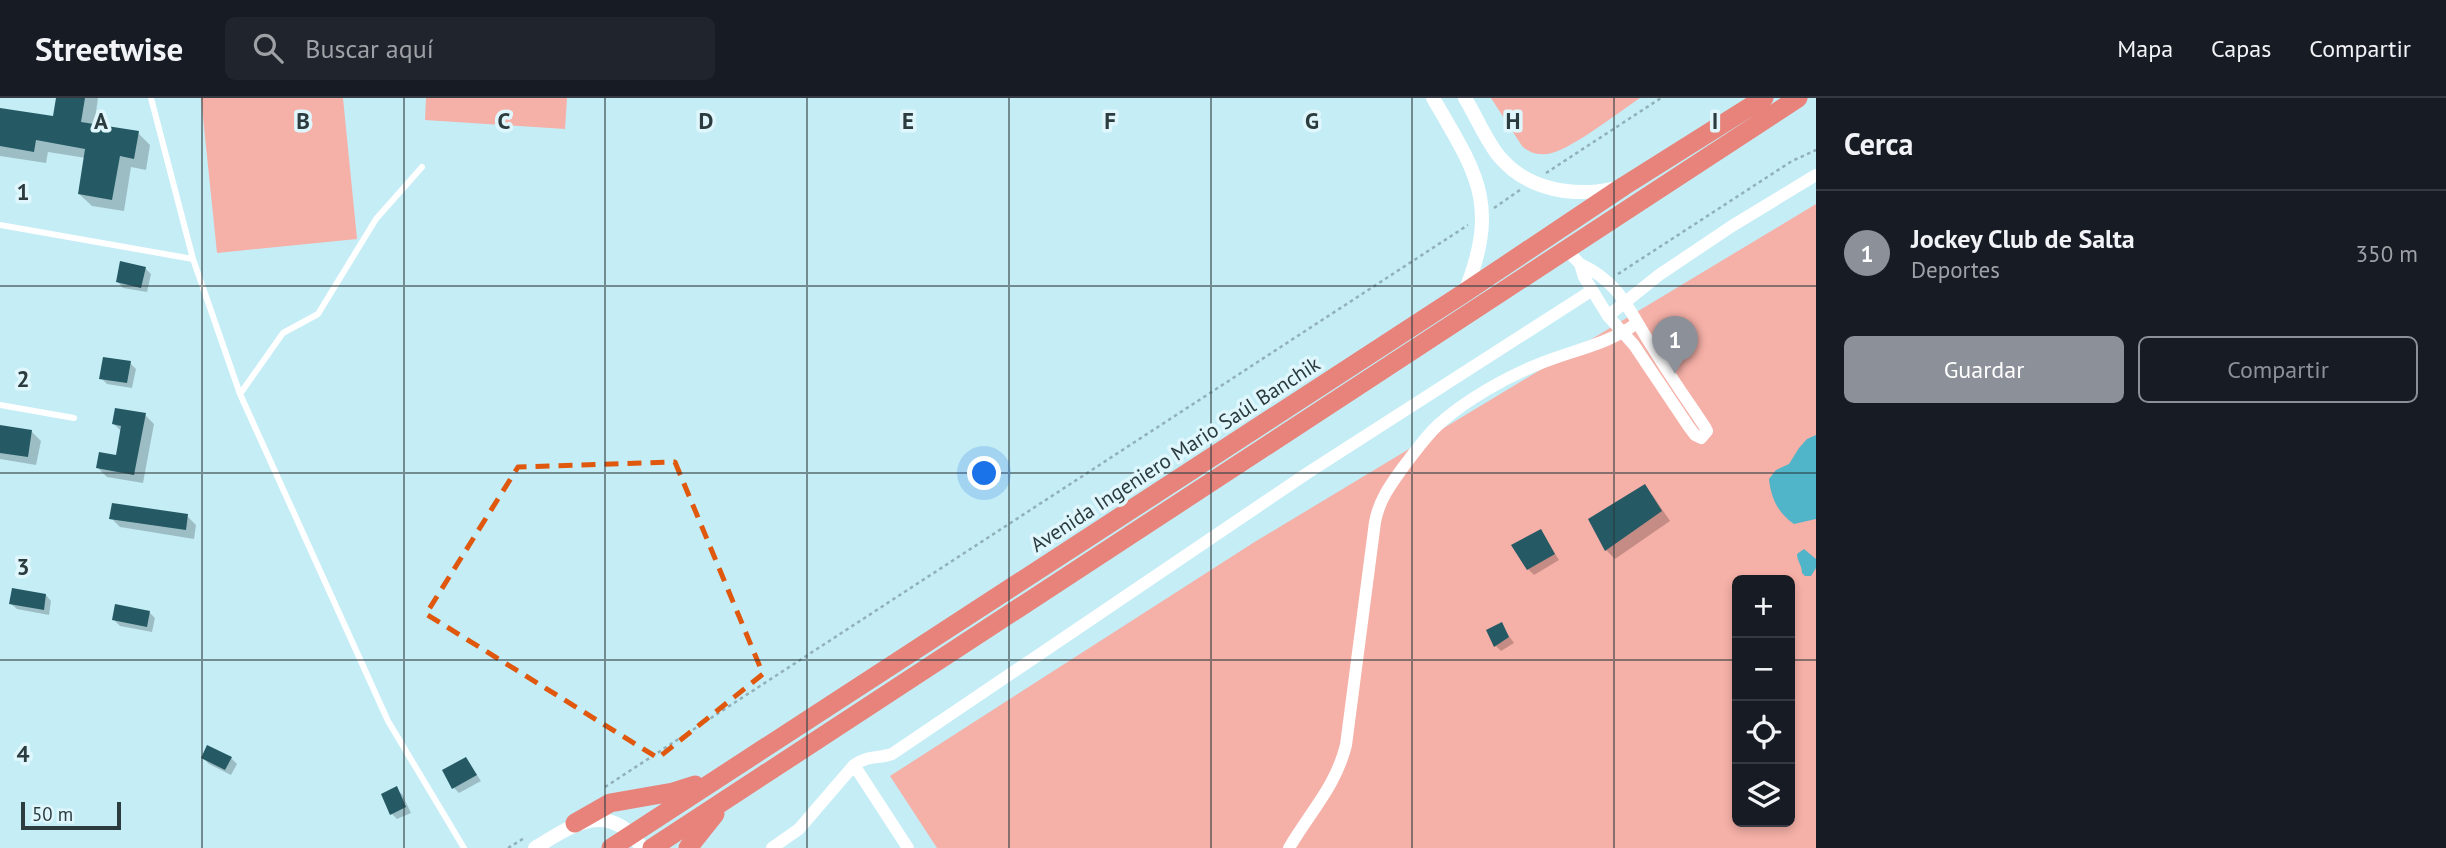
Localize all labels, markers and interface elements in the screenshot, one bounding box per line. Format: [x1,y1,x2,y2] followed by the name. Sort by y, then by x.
[225,17,715,80] search box
[35,27,183,70] text: Streetwise
[249,29,287,67] icon: search
[305,32,434,65] text: Buscar aquí
[2117,33,2173,64] text: Mapa
[2211,33,2271,64] text: Capas
[2309,33,2411,64] text: Compartir
[94,106,108,135] text: A
[296,106,310,135] text: B
[498,106,511,135] text: C
[699,106,713,135] text: D
[902,106,914,135] text: E
[1104,106,1116,135] text: F
[1305,106,1319,135] text: G
[1506,106,1520,135] text: H
[1712,106,1718,135] text: I
[1844,124,1913,163] text: Cerca
[16,177,30,206] text: 1
[1911,222,2135,255] text: Jockey Club de Salta
[1860,239,1874,268] text: 1
[2356,239,2418,268] text: 350 m
[1911,255,2000,284] text: Deportes
[1652,316,1698,374] pin: 1
[1844,336,2124,403] button: Guardar
[2138,336,2418,403] button: Compartir
[1025,350,1325,558] street label: Avenida Ingeniero Mario Saúl Banchik
[16,364,30,393] text: 2
[967,456,1001,490] your location
[16,552,30,581] text: 3
[1732,575,1795,827] map controls
[1732,575,1795,638] button: +
[1732,638,1795,701] button: −
[1732,701,1795,764] button: locate
[16,739,30,768] text: 4
[1732,764,1795,827] button: layers
[21,799,121,831] scale bar
[32,802,73,826] text: 50 m

